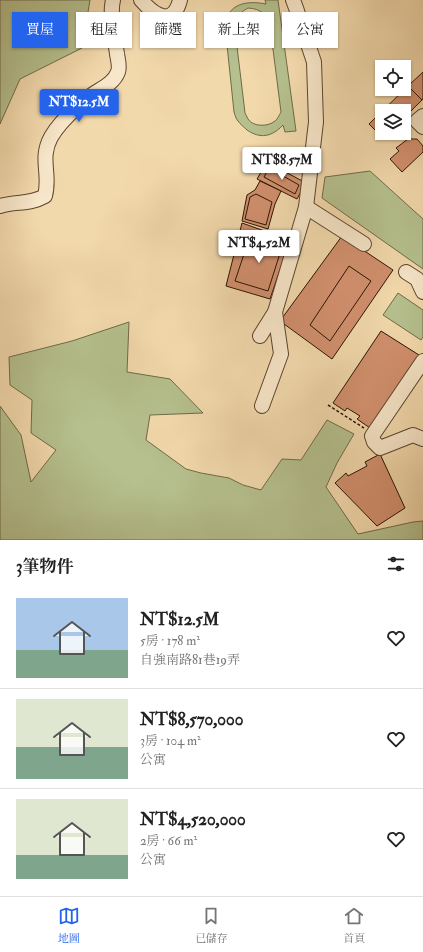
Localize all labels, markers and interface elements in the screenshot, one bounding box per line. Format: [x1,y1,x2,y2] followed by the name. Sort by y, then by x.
[12,12,68,48] chip: 買屋
[76,12,132,48] chip: 租屋
[140,12,196,48] chip: 篩選
[204,12,274,48] chip: 新上架
[282,12,338,48] chip: 公寓
[375,60,411,140] map controls
[375,60,411,96] button: locate
[38,89,120,123] pin: NT$12.5M
[49,94,109,110] text: NT$12.5M
[375,104,411,140] button: layers
[241,147,323,181] pin: NT$8.57M
[251,152,313,168] text: NT$8.57M
[218,230,300,264] pin: NT$4.52M
[227,235,291,251] text: NT$4.52M
[385,553,407,575] icon: filters
[16,556,74,577] text: 3筆物件
[140,609,219,630] text: NT$12.5M
[48,614,96,662] icon: home
[385,627,407,649] icon: heart
[140,633,200,649] text: 5房 · 178 m²
[140,652,240,668] text: 自強南路81巷19弄
[140,709,243,730] text: NT$8,570,000
[48,715,96,763] icon: home
[385,728,407,750] icon: heart
[140,733,201,749] text: 3房 · 104 m²
[140,752,166,768] text: 公寓
[140,809,246,830] text: NT$4,520,000
[48,815,96,863] icon: home
[385,828,407,850] icon: heart
[140,833,197,849] text: 2房 · 66 m²
[140,852,166,868] text: 公寓
[58,905,80,945] tab: 地圖
[195,905,228,945] tab: 已儲存
[343,905,365,945] tab: 首頁

